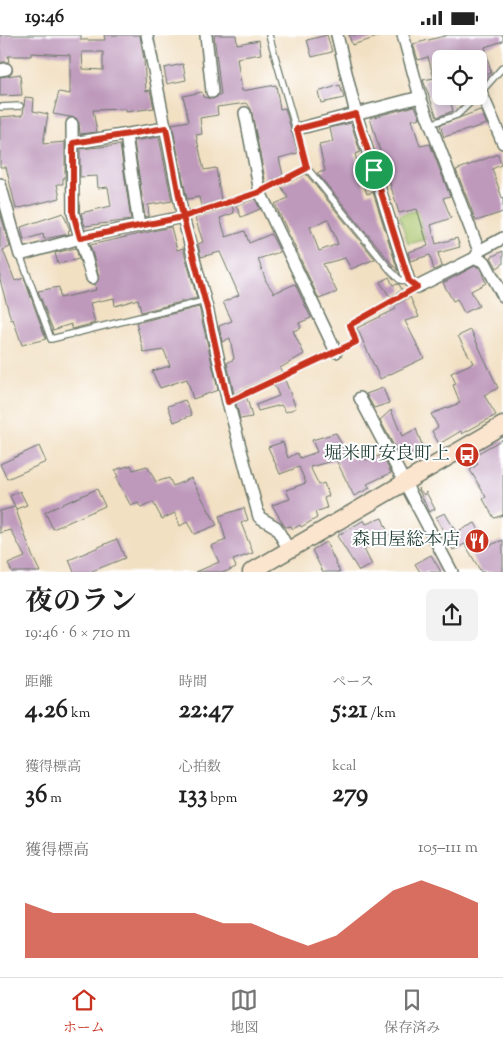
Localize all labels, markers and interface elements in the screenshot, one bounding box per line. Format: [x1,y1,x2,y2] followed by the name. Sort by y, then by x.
[25,4,64,31] text: 19:46
[432,50,487,105] map controls
[432,50,487,105] button: locate
[353,149,395,191] pin
[360,156,388,184] icon: arrive
[324,442,450,468] place label: 堀米町安良町上
[454,442,480,468] bus stop icon: 堀米町安良町上
[352,528,460,554] place label: 森田屋総本店
[464,528,490,554] restaurant icon: 森田屋総本店
[25,583,137,623] text: 夜のラン
[426,589,478,641] button: share
[25,622,131,645] text: 19:46 · 6 × 710 m
[25,673,53,693] text: 距離
[179,673,207,693] text: 時間
[332,673,374,693] text: ペース
[25,693,68,729] text: 4.26
[179,693,234,729] text: 22:47
[332,693,368,729] text: 5:21
[68,704,90,724] text: km
[368,704,396,724] text: /km
[332,757,356,777] text: kcal
[25,758,81,778] text: 獲得標高
[179,758,221,778] text: 心拍数
[332,777,368,813] text: 279
[25,778,47,814] text: 36
[179,778,207,814] text: 133
[47,789,62,809] text: m
[207,789,237,809] text: bpm
[418,837,478,860] text: 105–111 m
[25,840,89,863] text: 獲得標高
[63,986,105,1039] tab: ホーム
[230,986,258,1039] tab: 地図
[384,986,440,1039] tab: 保存済み

